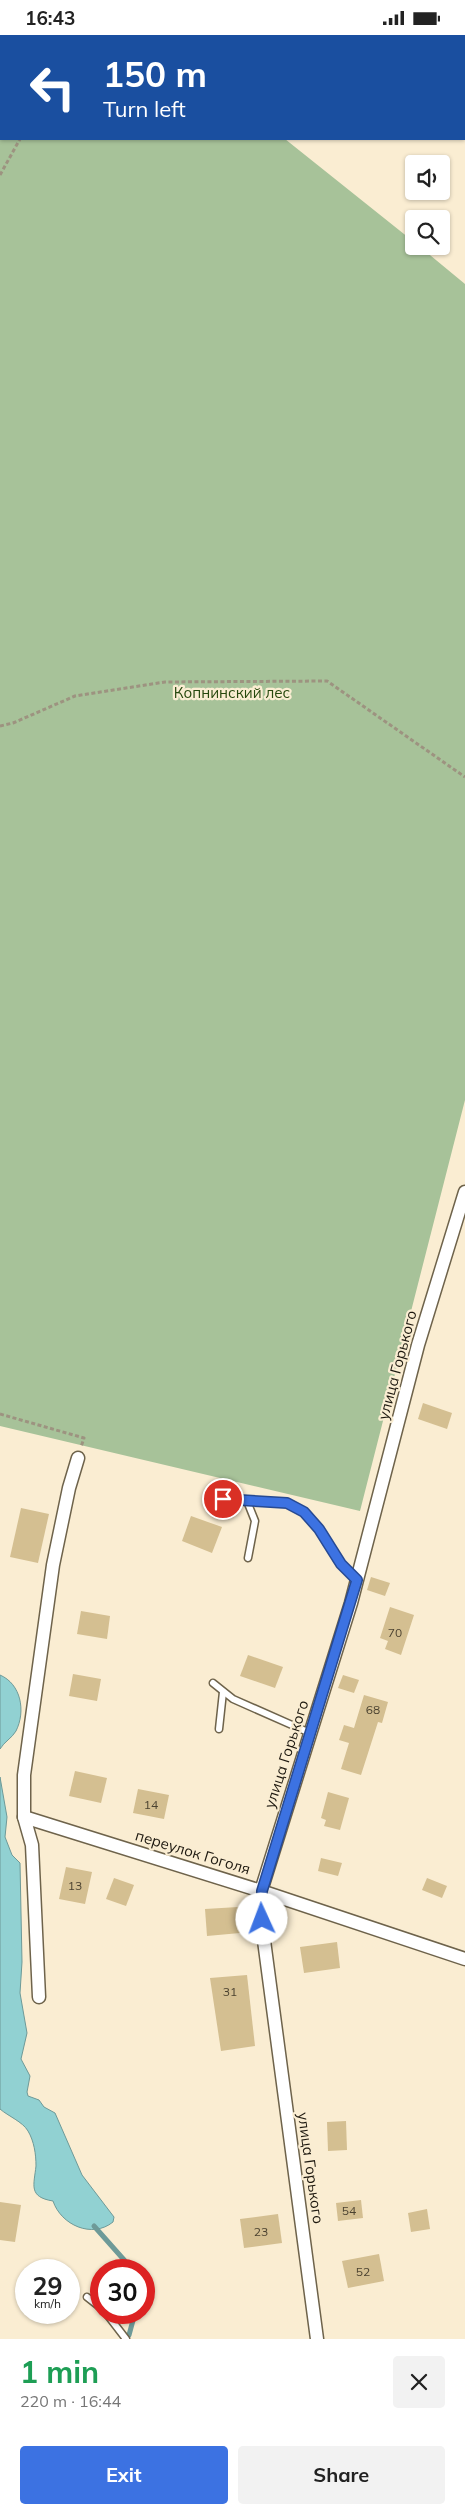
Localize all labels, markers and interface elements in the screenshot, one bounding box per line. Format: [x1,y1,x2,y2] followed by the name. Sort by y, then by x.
[25,6,75,30] text: 16:43
[103,52,207,96] text: 150 m
[20,55,85,120] icon: left
[103,95,186,123] text: Turn left
[405,155,450,255] map controls
[405,155,450,200] button: sound
[405,210,450,255] button: search
[174,683,290,702] park label: Копнинский лес
[373,1308,421,1422] street label: улица Горького
[202,1478,244,1520] pin
[209,1485,237,1513] icon: arrive
[388,1625,402,1640] house number: 70
[260,1698,312,1810] street label: улица Горького
[366,1702,380,1717] house number: 68
[144,1797,158,1812] house number: 14
[133,1825,253,1879] street label: переулок Гоголя
[68,1878,82,1893] house number: 13
[235,1892,287,1944] position arrow
[223,1984,237,1999] house number: 31
[294,2111,328,2225] street label: улица Горького
[342,2203,356,2218] house number: 54
[254,2224,268,2239] house number: 23
[90,2259,155,2324] speed limit sign: 30
[356,2264,370,2279] house number: 52
[32,2270,63,2301] text: 29
[34,2296,61,2311] text: km/h
[20,2353,99,2391] text: 1 min
[393,2356,445,2408] button: close
[20,2391,121,2411] text: 220 m · 16:44
[20,2446,228,2504] button: Exit
[238,2446,445,2504] button: Share

